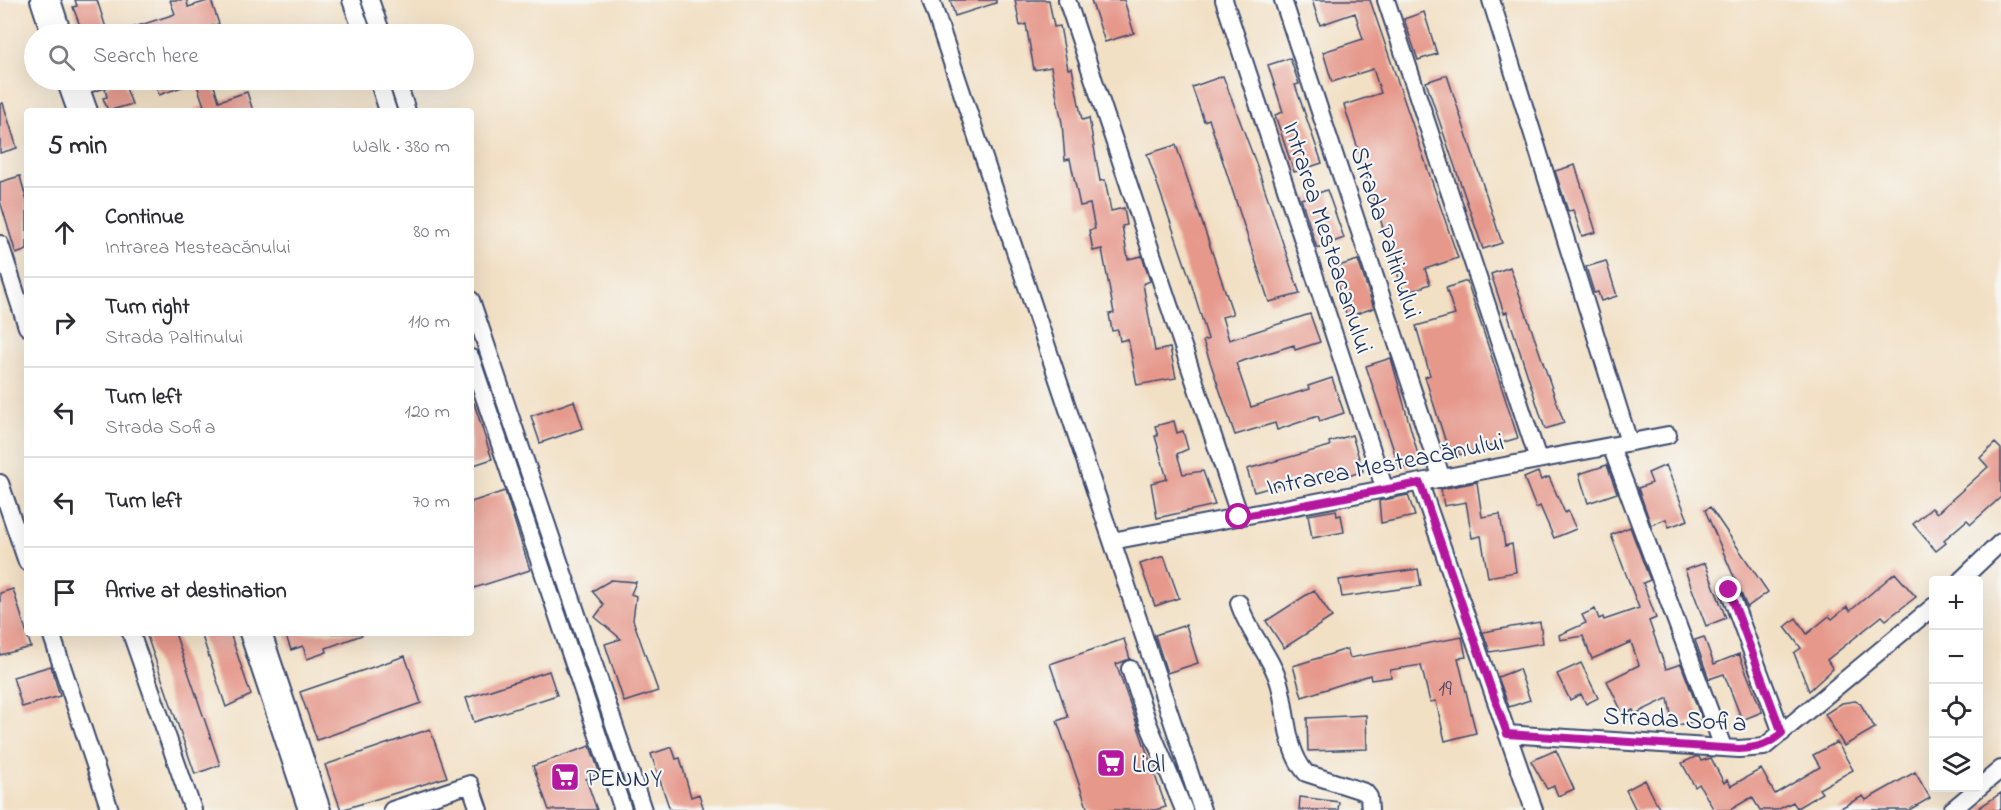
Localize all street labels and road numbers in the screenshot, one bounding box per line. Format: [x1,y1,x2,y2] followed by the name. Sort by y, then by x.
[1271,117,1382,359] street label: Intrarea Mesteacanului
[1338,142,1430,324] street label: Strada Paltinului
[1264,424,1508,508] street label: Intrarea Mesteacănului
[1602,698,1748,744] street label: Strada Sofia

